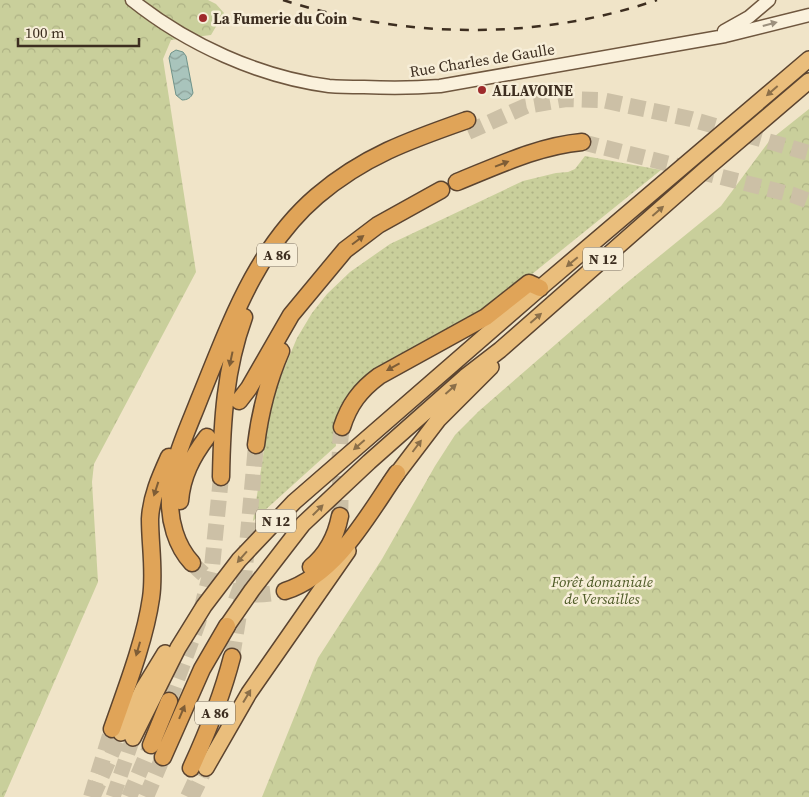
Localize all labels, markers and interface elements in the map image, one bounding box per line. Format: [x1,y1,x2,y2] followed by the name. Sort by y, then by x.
[213,8,347,29] place label: La Fumerie du Coin
[197,12,209,24] marker: La Fumerie du Coin
[18,15,139,47] scale bar
[762,20,777,28] one-way arrow
[25,22,65,43] text: 100 m
[408,38,556,82] street label: Rue Charles de Gaulle
[492,80,573,101] place label: ALLAVOINE
[476,84,488,96] marker: ALLAVOINE
[766,85,779,96] one-way arrow
[495,160,510,168] one-way arrow
[652,205,665,216] one-way arrow
[351,235,364,246] one-way arrow
[257,244,297,266] road number: A 86
[583,248,623,270] road number: N 12
[565,256,578,267] one-way arrow
[530,312,542,324] one-way arrow
[227,351,235,367] one-way arrow
[387,362,400,371] one-way arrow
[445,383,457,395] one-way arrow
[354,439,366,451] one-way arrow
[412,440,423,453] one-way arrow
[152,481,160,496] one-way arrow
[312,504,324,516] one-way arrow
[256,510,296,532] road number: N 12
[236,551,248,563] one-way arrow
[550,571,653,609] park label: Forêt domaniale de Versailles
[134,641,142,656] one-way arrow
[243,689,252,702] one-way arrow
[195,701,235,724] road number: A 86
[178,705,186,719] one-way arrow

